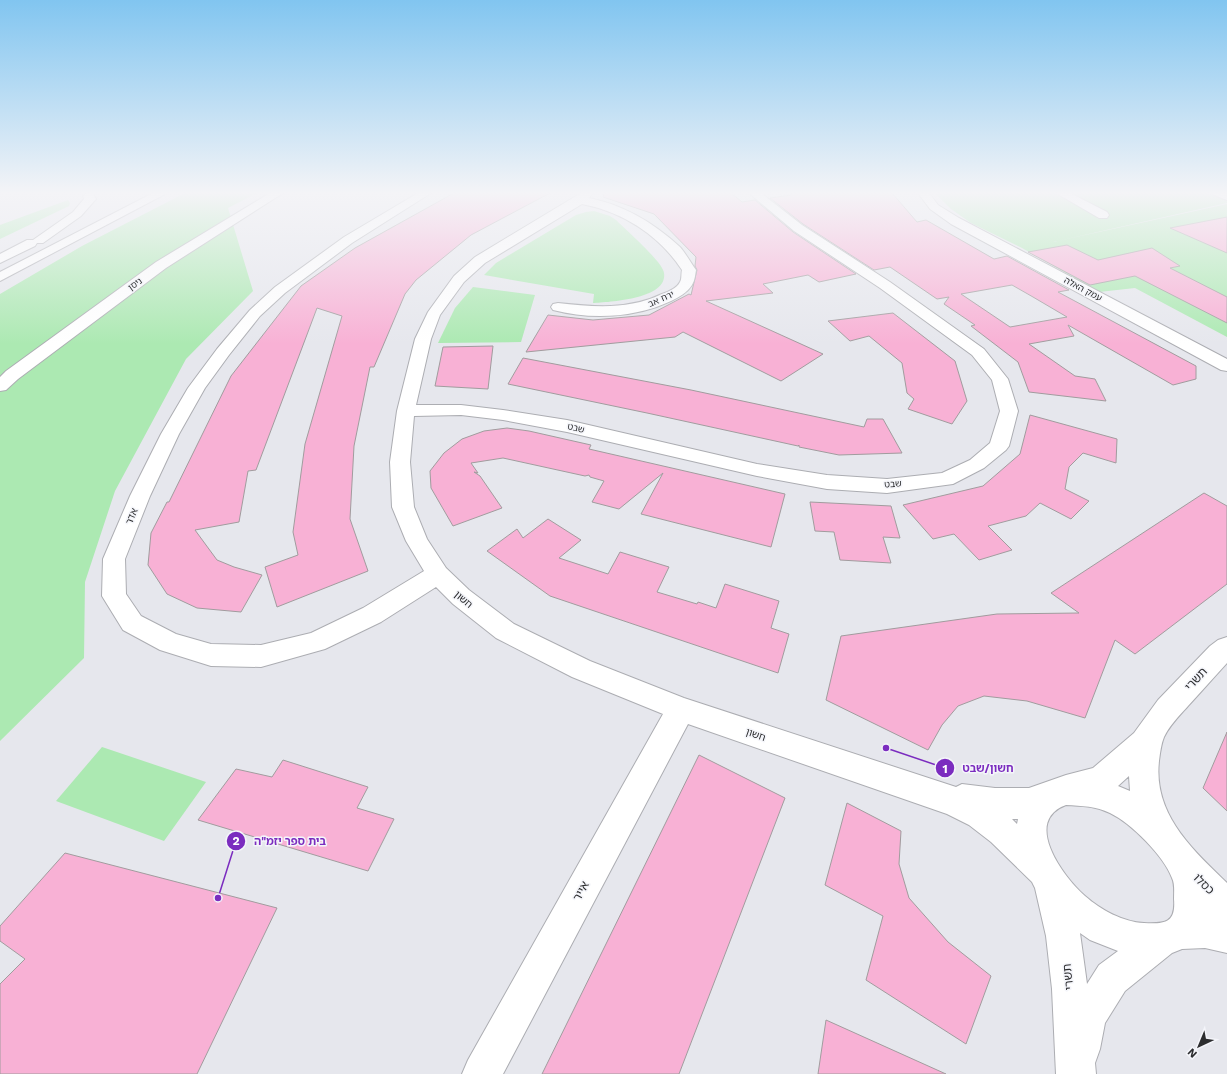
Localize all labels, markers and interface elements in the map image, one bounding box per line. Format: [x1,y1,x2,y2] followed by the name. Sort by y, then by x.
[1062,275,1104,303] street label: עמק האלה
[126,276,144,292] street label: ניסן
[647,289,675,309] street label: ירח אב
[566,421,586,435] street label: שבט
[884,478,902,490] street label: שבט
[123,506,140,526] street label: אדר
[452,589,475,610] street label: חשון
[1182,665,1210,693] street label: תשרי
[744,726,767,743] street label: חשון
[935,757,1022,780] callout: חשון/שבט
[942,762,948,776] text: 1
[962,762,1014,775] text: חשון/שבט
[226,829,334,852] callout: בית ספר יזמ"ה
[232,834,240,848] text: 2
[254,835,327,848] text: בית ספר יזמ"ה
[1191,871,1217,897] street label: כסלו
[570,878,592,903] street label: אייר
[1060,963,1076,991] street label: תשרי
[1179,1026,1219,1066] north arrow
[1185,1045,1200,1060] text: N

